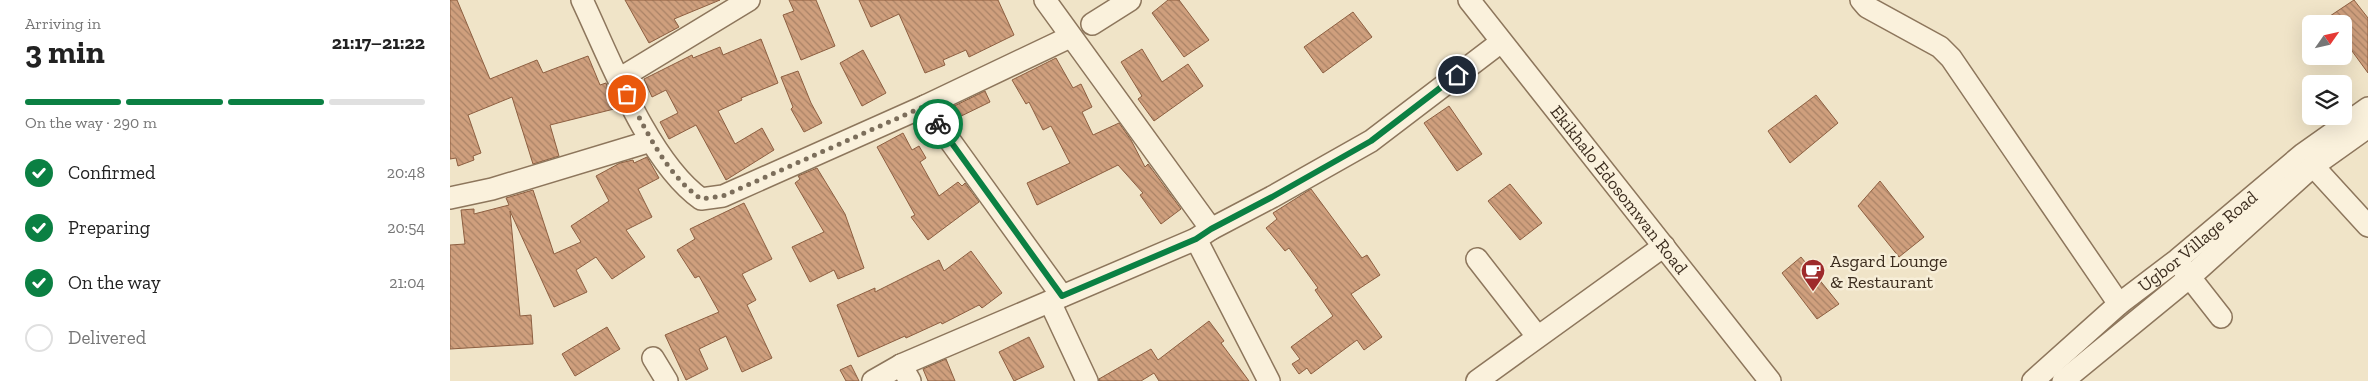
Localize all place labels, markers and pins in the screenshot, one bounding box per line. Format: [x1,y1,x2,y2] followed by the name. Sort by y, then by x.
[1436,54,1478,96] pin
[606,73,648,115] pin
[1830,250,1947,293] place label: Asgard Lounge & Restaurant
[1800,258,1826,292] cafe icon: Asgard Lounge & Restaurant

